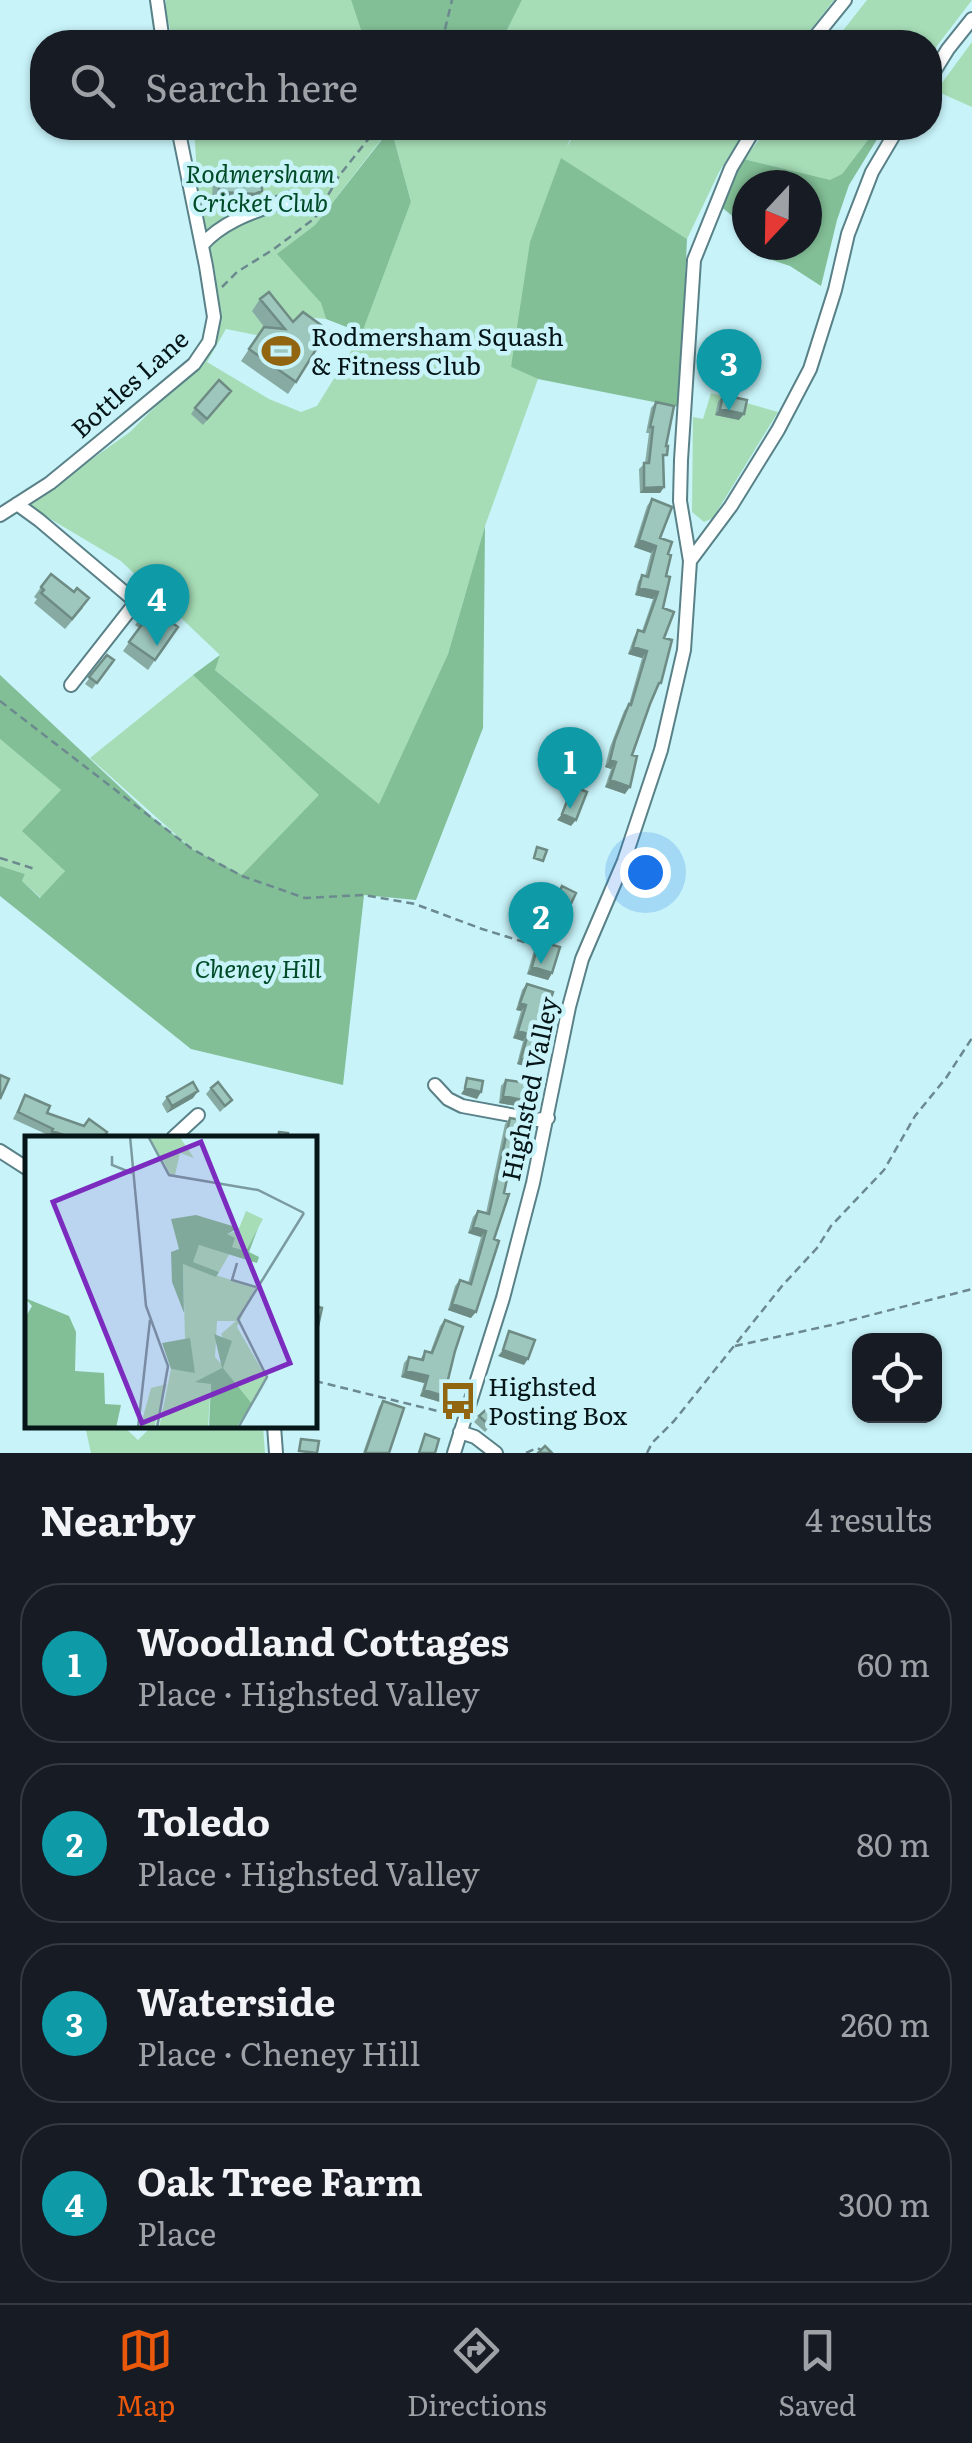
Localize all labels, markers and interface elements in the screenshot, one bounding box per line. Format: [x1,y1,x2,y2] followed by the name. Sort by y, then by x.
[30,30,942,140] search box
[145,57,358,114] text: Search here
[65,58,120,113] icon: search
[185,154,335,220] park label: Rodmersham Cricket Club
[732,170,822,260] north arrow
[311,317,564,383] place label: Rodmersham Squash & Fitness Club
[62,320,196,446] street label: Bottles Lane
[696,328,762,411] pin: 3
[260,330,302,372] sports icon: Rodmersham Squash & Fitness Club
[124,564,190,646] pin: 4
[538,726,602,809] pin: 1
[620,847,671,898] your location
[508,882,574,964] pin: 2
[194,949,323,986] park label: Cheney Hill
[491,993,566,1184] street label: Highsted Valley
[25,1136,318,1428] inset map
[852,1333,942,1423] map controls
[852,1333,942,1423] button: locate
[488,1367,628,1433] place label: Highsted Posting Box
[437,1380,479,1422] bus stop icon: Highsted Posting Box
[40,1487,196,1549] text: Nearby
[805,1494,932,1542] text: 4 results
[137,1611,509,1668] text: Woodland Cottages
[68,1639,81,1687] text: 1
[857,1639,930,1687] text: 60 m
[137,1668,480,1716] text: Place · Highsted Valley
[137,1791,270,1848] text: Toledo
[66,1819,83,1867] text: 2
[856,1819,930,1867] text: 80 m
[137,1848,480,1896] text: Place · Highsted Valley
[137,1971,336,2028] text: Waterside
[66,1999,83,2047] text: 3
[841,1999,930,2047] text: 260 m
[137,2028,420,2076] text: Place · Cheney Hill
[137,2151,423,2208] text: Oak Tree Farm
[65,2179,84,2227] text: 4
[838,2179,930,2227] text: 300 m
[137,2208,216,2256] text: Place
[116,2323,175,2425] tab: Map
[407,2323,547,2425] tab: Directions
[778,2323,856,2425] tab: Saved

